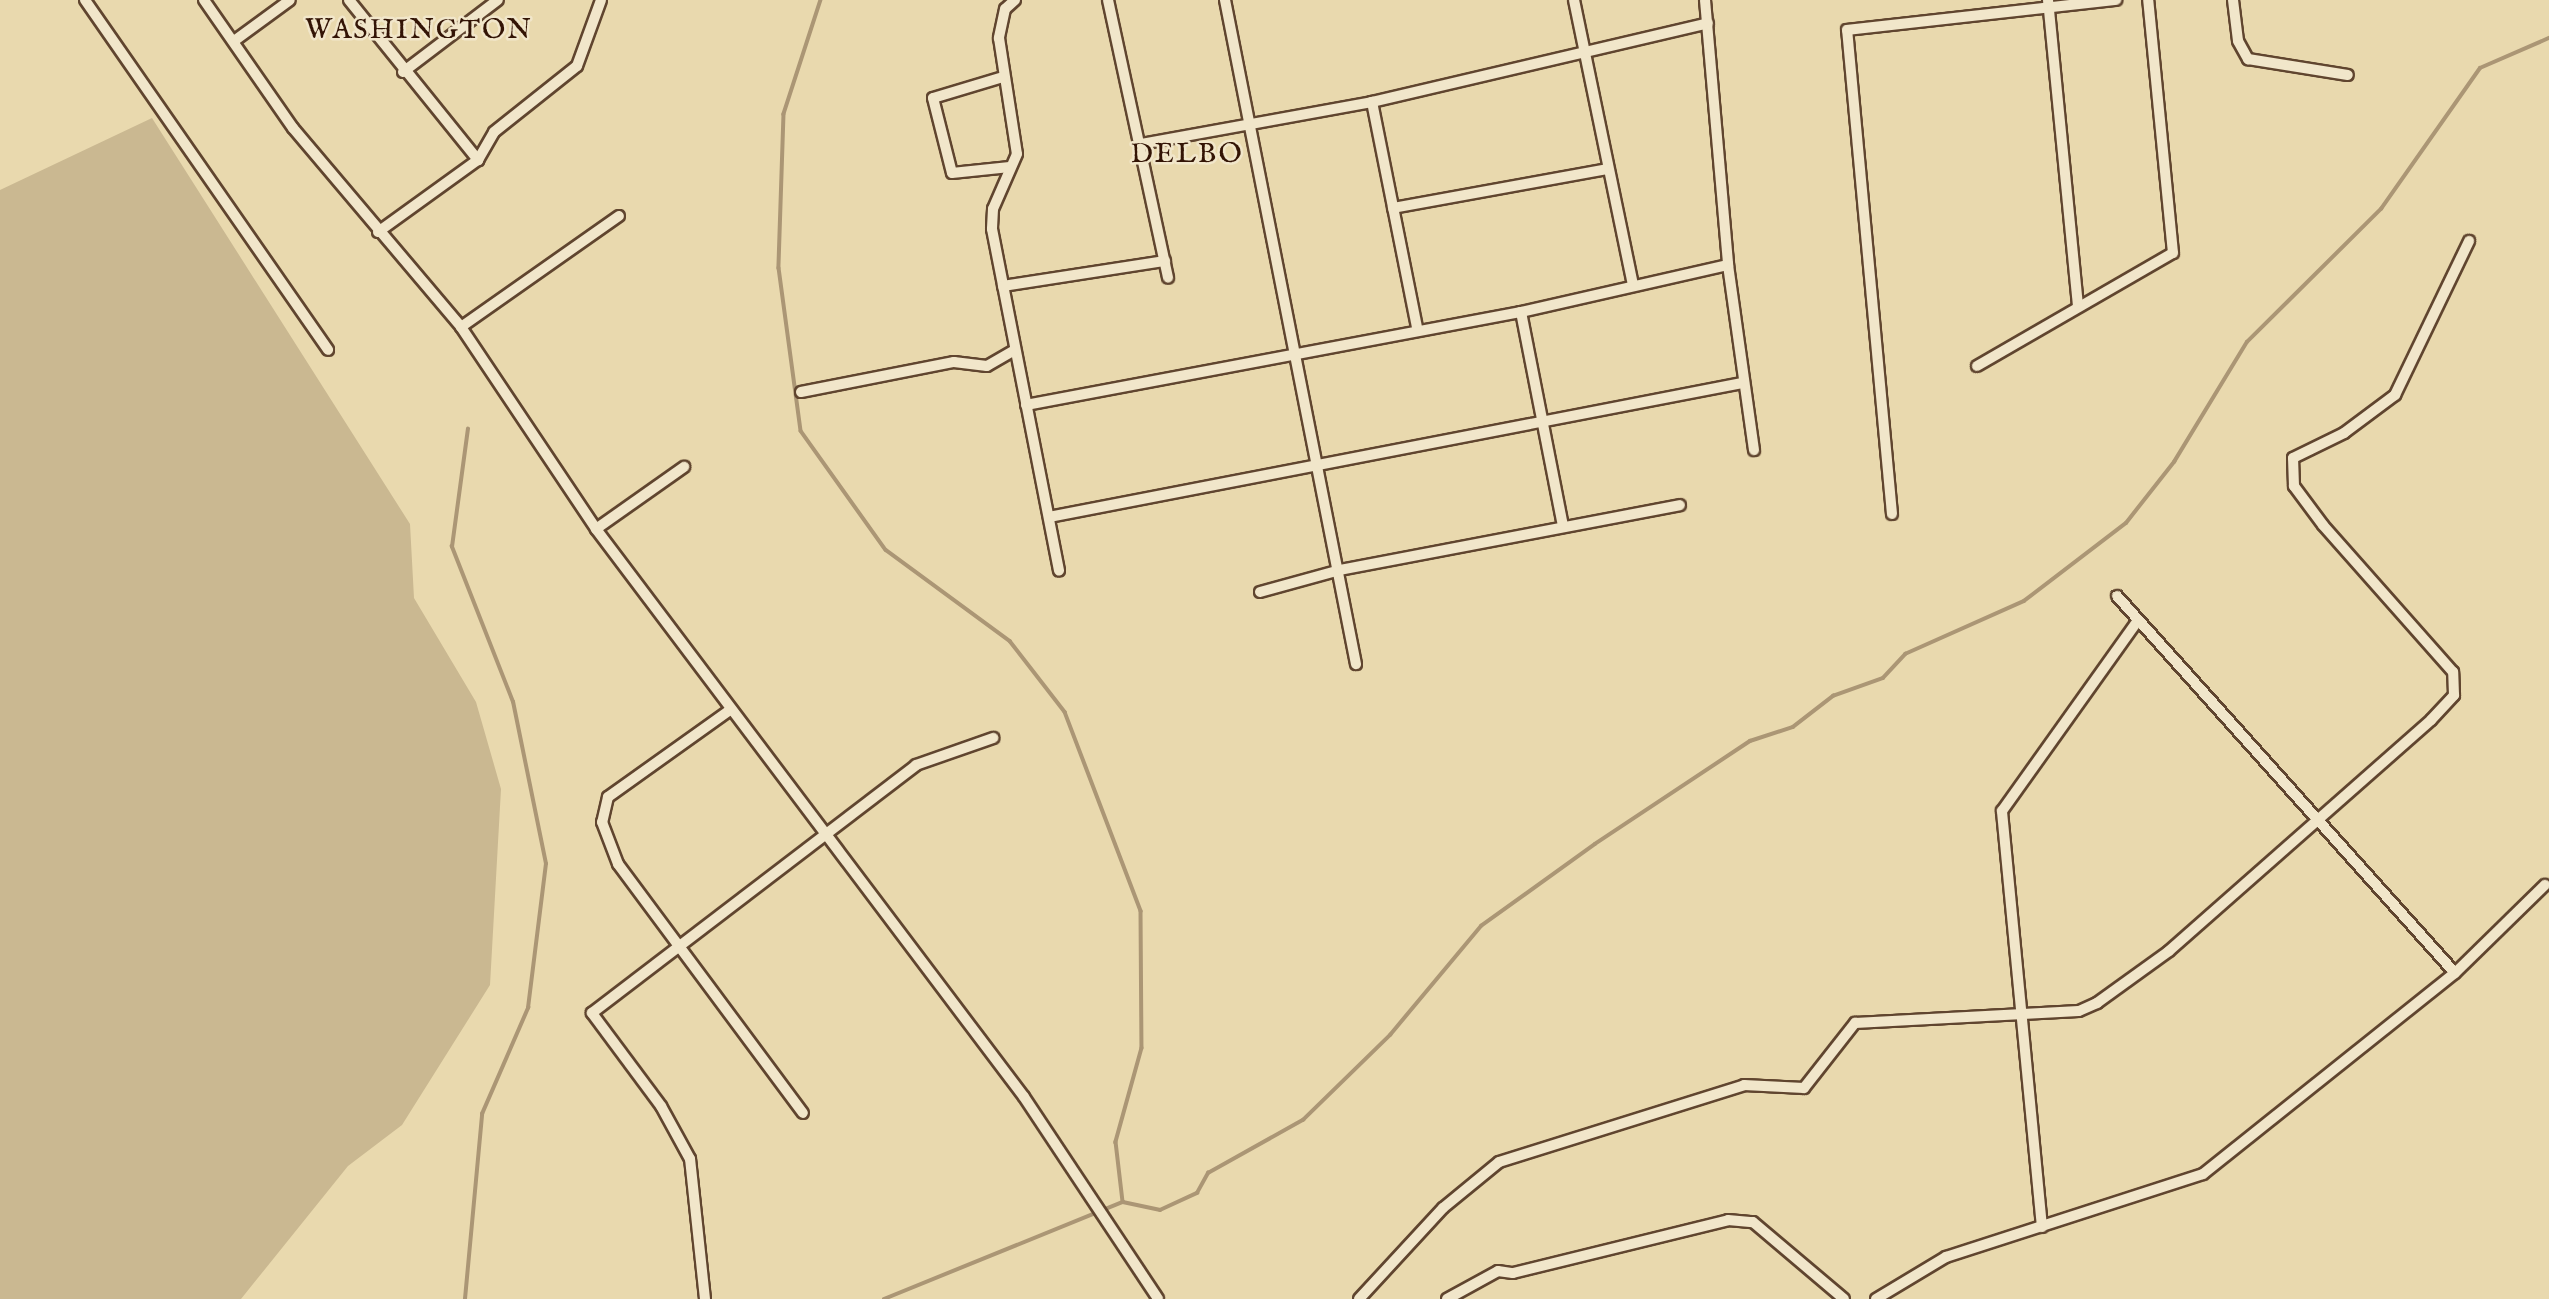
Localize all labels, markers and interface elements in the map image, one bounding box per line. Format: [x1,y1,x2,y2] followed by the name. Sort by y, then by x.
[306,14,532,48] district label: WASHINGTON
[1131,138,1243,172] district label: DELBO

